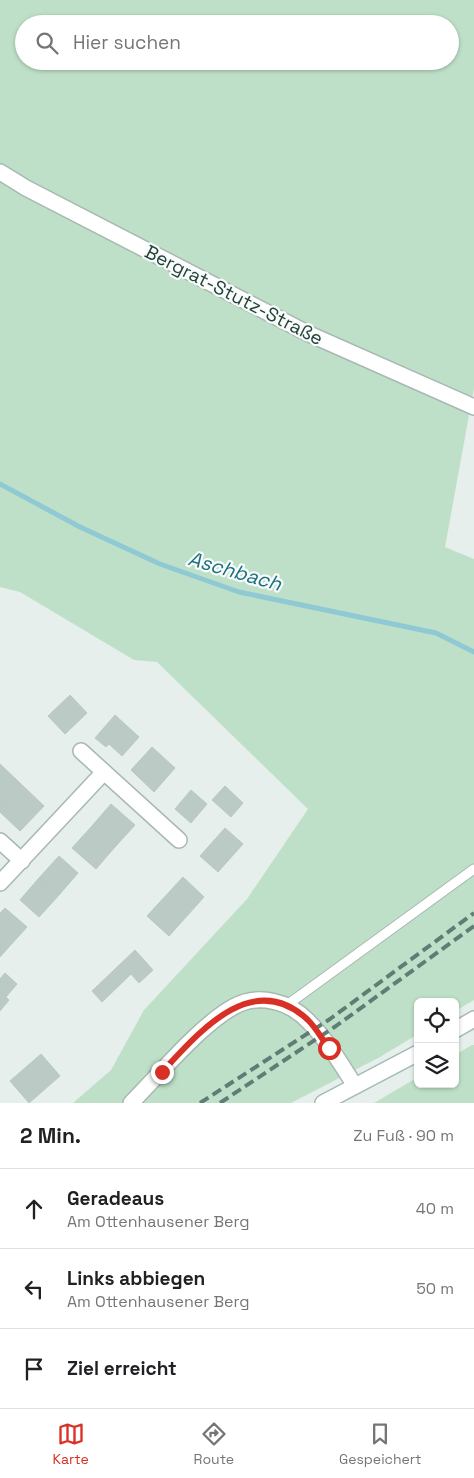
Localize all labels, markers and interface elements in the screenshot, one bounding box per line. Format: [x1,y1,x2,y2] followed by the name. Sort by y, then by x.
[15,15,459,70] search box
[33,29,61,57] icon: search
[73,30,181,55] text: Hier suchen
[140,239,328,351] street label: Bergrat-Stutz-Straße
[185,545,285,597] water label: Aschbach
[414,998,459,1088] map controls
[414,998,459,1043] button: locate
[318,1037,341,1060] route start
[414,1043,459,1088] button: layers
[151,1061,174,1084] route end
[20,1122,81,1149] text: 2 Min.
[353,1125,454,1146] text: Zu Fuß · 90 m
[67,1186,164,1211] text: Geradeaus
[20,1195,48,1223] icon: ahead
[416,1198,454,1219] text: 40 m
[67,1211,249,1232] text: Am Ottenhausener Berg
[67,1266,205,1291] text: Links abbiegen
[20,1275,48,1303] icon: left
[416,1278,454,1299] text: 50 m
[67,1291,249,1312] text: Am Ottenhausener Berg
[20,1355,48,1383] icon: arrive
[67,1356,177,1381] text: Ziel erreicht
[52,1420,89,1468] tab: Karte
[194,1420,234,1468] tab: Route
[339,1420,422,1468] tab: Gespeichert

